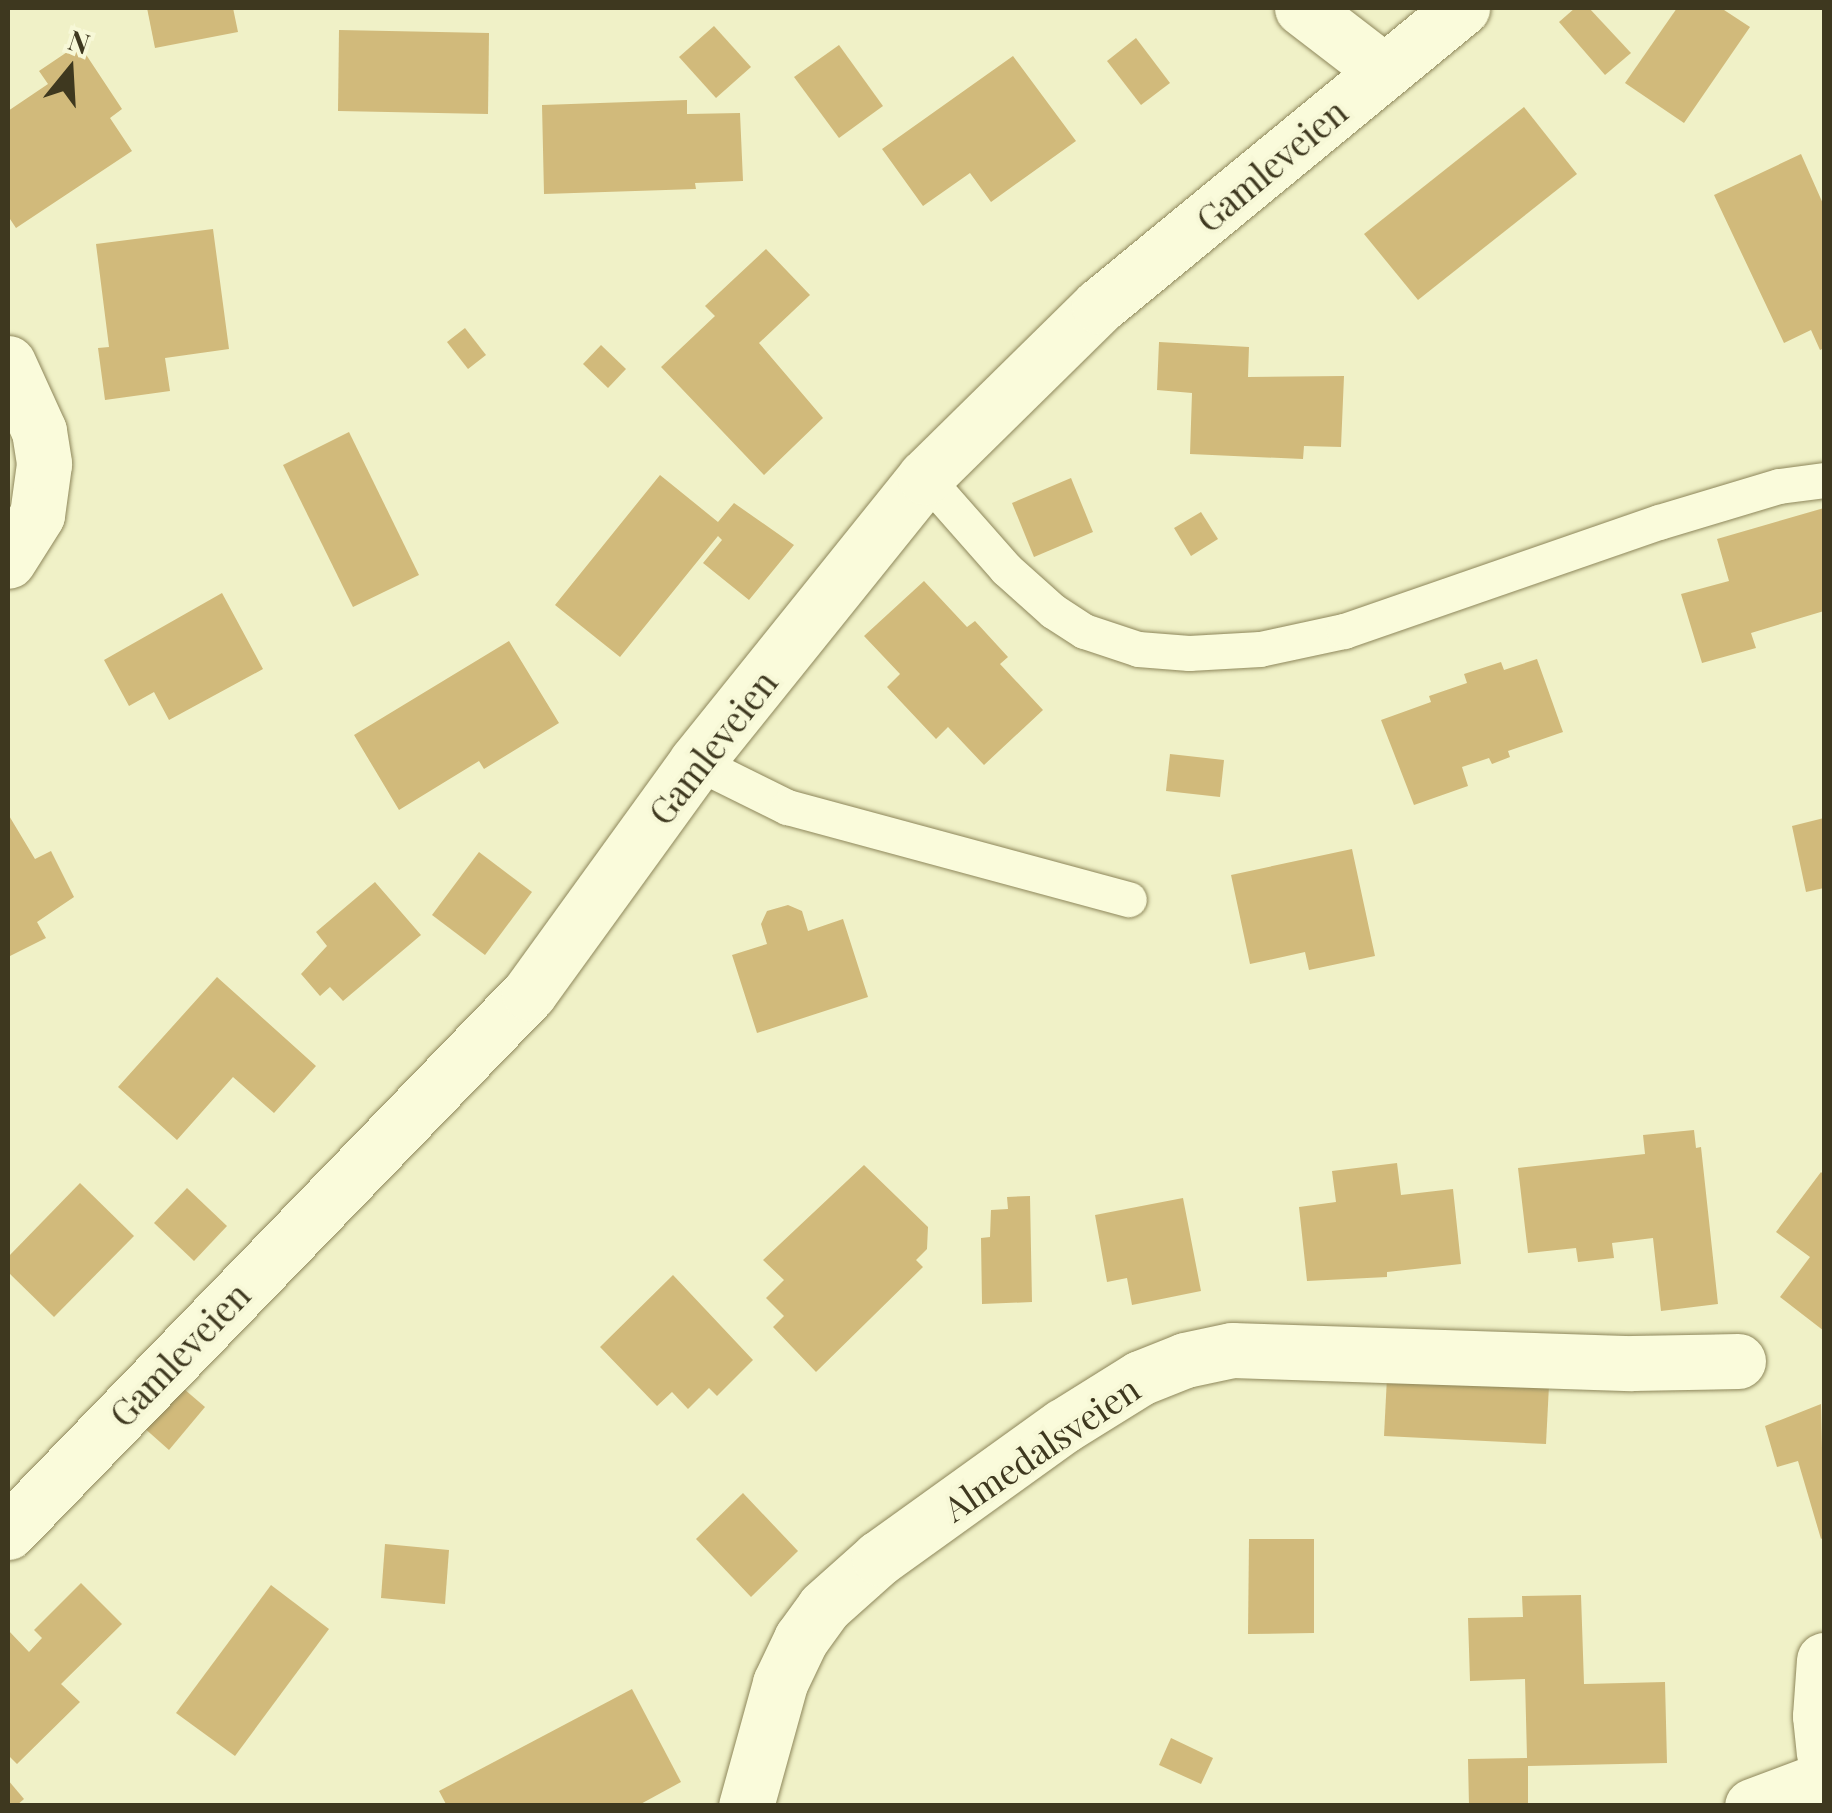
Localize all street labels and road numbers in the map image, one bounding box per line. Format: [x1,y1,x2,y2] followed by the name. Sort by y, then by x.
[1187,90,1355,240] street label: Gamleveien
[639,662,785,832] street label: Gamleveien
[100,1273,258,1435] street label: Gamleveien
[935,1367,1147,1529] street label: Almedalsveien

